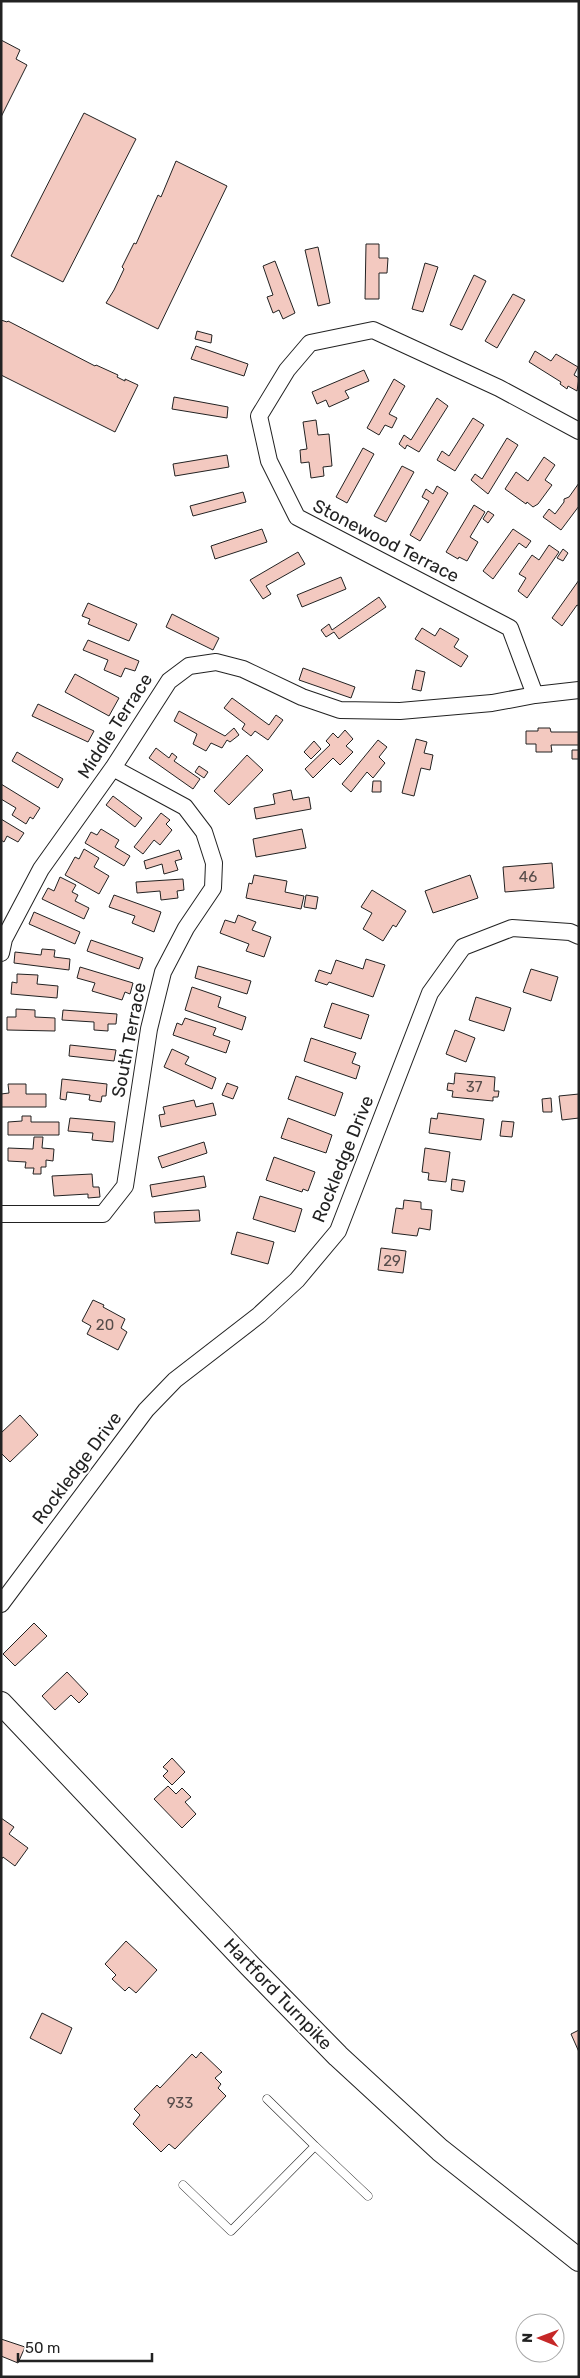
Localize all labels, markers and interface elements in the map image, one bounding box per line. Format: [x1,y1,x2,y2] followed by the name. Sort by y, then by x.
[309,495,463,587] street label: Stonewood Terrace
[73,669,157,783] street label: Middle Terrace
[519,868,537,886] house number: 46
[107,981,151,1099] street label: South Terrace
[466,1078,483,1096] house number: 37
[308,1092,378,1226] street label: Rockledge Drive
[383,1252,401,1270] house number: 29
[96,1316,114,1334] house number: 20
[28,1407,126,1529] street label: Rockledge Drive
[219,1934,337,2054] street label: Hartford Turnpike
[167,2094,193,2112] house number: 933
[515,2313,565,2363] north arrow
[18,2330,151,2362] scale bar
[519,2333,536,2343] text: N
[25,2339,60,2357] text: 50 m

